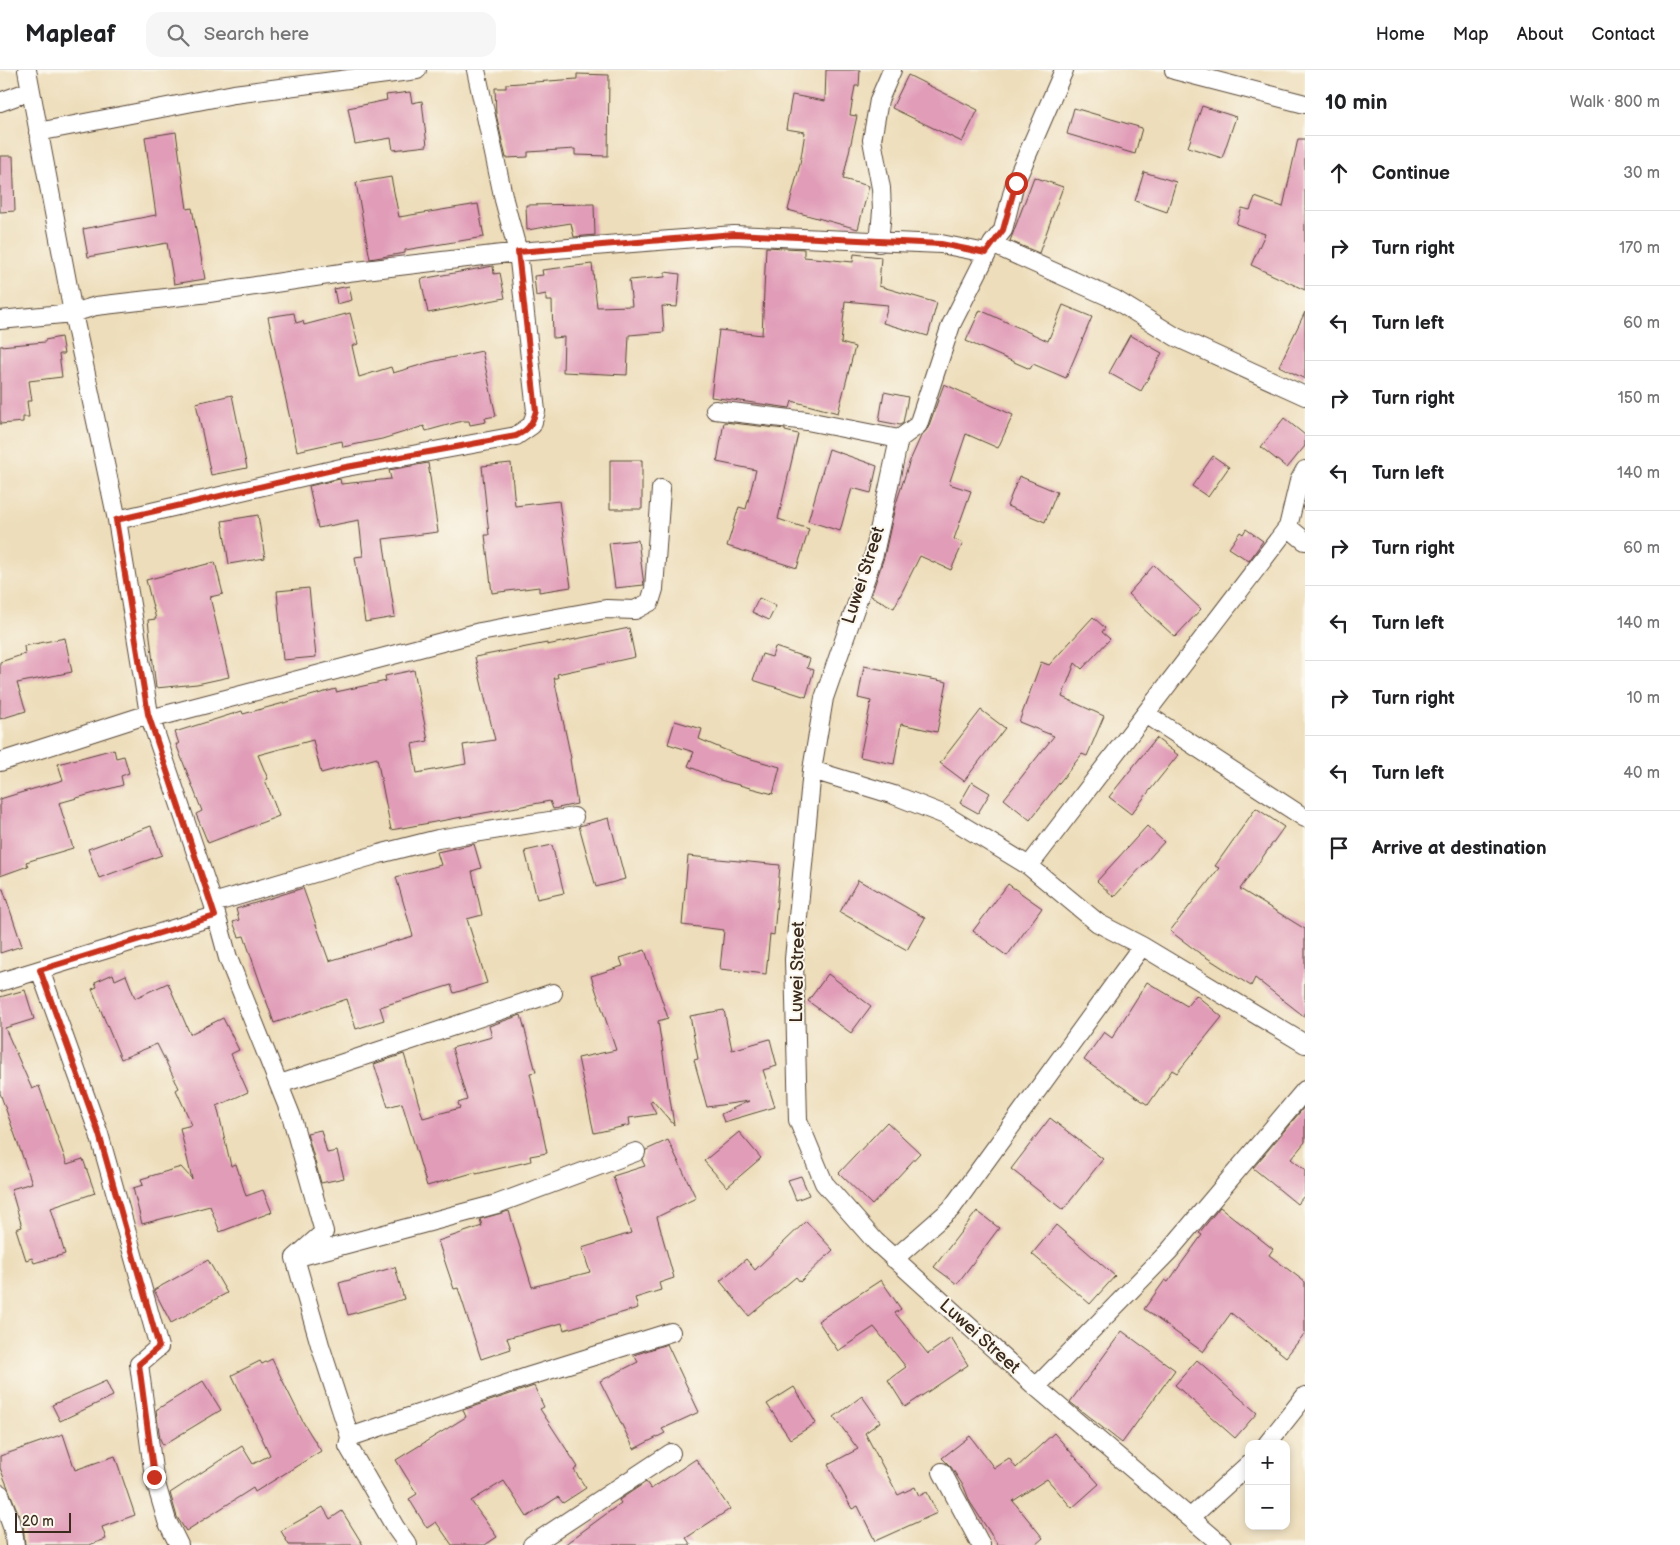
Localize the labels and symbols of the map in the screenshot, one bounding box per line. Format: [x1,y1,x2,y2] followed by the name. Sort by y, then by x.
[1005,172,1028,195] route start
[838,523,889,627] street label: Luwei Street
[786,921,809,1023] street label: Luwei Street
[935,1295,1025,1378] street label: Luwei Street
[143,1466,166,1489] route end
[15,1510,71,1533] scale bar

